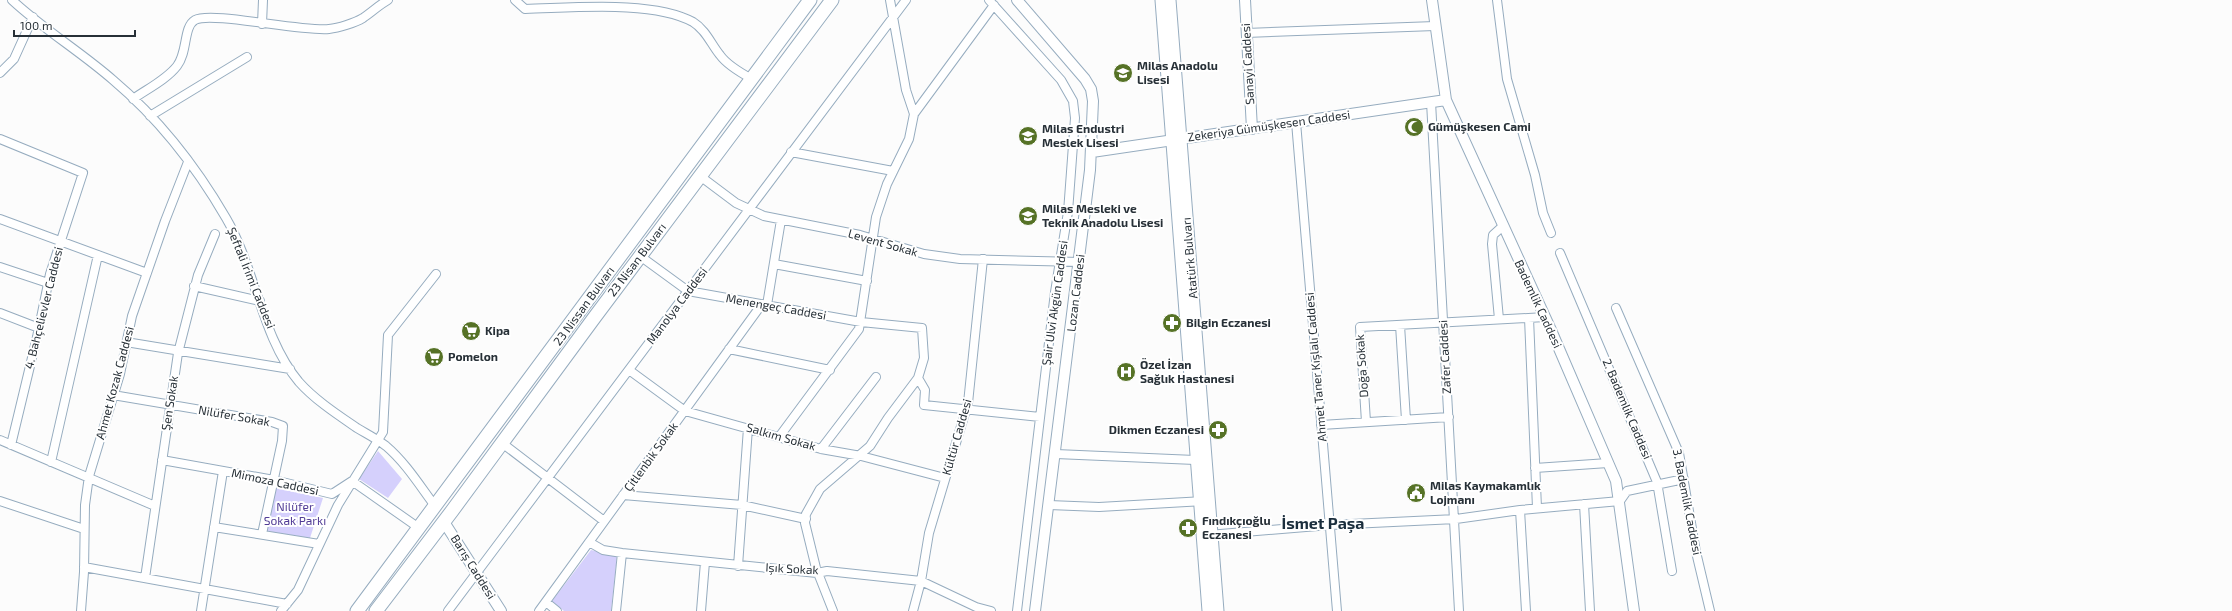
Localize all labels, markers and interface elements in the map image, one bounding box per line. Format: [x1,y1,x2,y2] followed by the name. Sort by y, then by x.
[14,12,135,38] scale bar
[20,18,52,32] text: 100 m
[1238,23,1256,105] street label: Sanayi Caddesi
[1137,58,1218,86] place label: Milas Anadolu Lisesi
[1112,62,1134,84] school or university icon: Milas Anadolu Lisesi
[1187,107,1351,144] street label: Zekeriya Gümüşkesen Caddesi
[1403,116,1425,138] mosque icon: Gümüşkesen Cami
[1428,119,1531,134] place label: Gümüşkesen Cami
[1042,121,1124,149] place label: Milas Endustri Meslek Lisesi
[1017,125,1039,147] school or university icon: Milas Endustri Meslek Lisesi
[1042,201,1163,229] place label: Milas Mesleki ve Teknik Anadolu Lisesi
[1017,205,1039,227] school or university icon: Milas Mesleki ve Teknik Anadolu Lisesi
[1178,217,1200,299] street label: Atatürk Bulvarı
[604,220,668,299] street label: 23 Nisan Bulvarı
[223,225,279,331] street label: Şeftali İrimi Caddesi
[847,225,920,259] street label: Levent Sokak
[1038,239,1072,367] street label: Şair Ulvi Akgün Caddesi
[21,245,66,370] street label: 4. Bahçelievler Caddesi
[1063,253,1087,332] street label: Lozan Caddesi
[1512,257,1565,350] street label: Bademlik Caddesi
[550,263,617,348] street label: 23 Nissan Bulvarı
[643,264,710,347] street label: Manolya Caddesi
[725,290,827,323] street label: Menengeç Caddesi
[1302,292,1329,442] street label: Ahmet Taner Kışlalı Caddesi
[1161,312,1183,334] pharmacy icon: Bilgin Eczanesi
[1186,315,1271,329] place label: Bilgin Eczanesi
[460,320,482,342] supermarket icon: Kipa
[1435,320,1453,394] street label: Zafer Caddesi
[485,323,510,337] place label: Kipa
[92,325,136,441] street label: Ahmet Kozak Caddesi
[1352,334,1370,398] street label: Doğa Sokak
[423,346,445,368] supermarket icon: Pomelon
[448,349,498,363] place label: Pomelon
[1600,356,1655,461] street label: 2. Bademlik Caddesi
[1140,357,1234,385] place label: Özel İzan Sağlık Hastanesi
[1115,361,1137,383] hospital icon: Özel İzan Sağlık Hastanesi
[158,374,182,432] street label: Şen Sokak
[938,397,974,476] street label: Kültür Caddesi
[197,402,271,428] street label: Nilüfer Sokak
[620,419,681,494] street label: Çitlenbik Sokak
[745,419,818,453] street label: Salkım Sokak
[1207,419,1229,441] pharmacy icon: Dikmen Eczanesi
[1109,422,1204,436] place label: Dikmen Eczanesi
[1671,448,1705,556] street label: 3. Bademlik Caddesi
[230,465,320,497] street label: Mimoza Caddesi
[1430,478,1541,507] place label: Milas Kaymakamlık Lojmanı
[1405,482,1427,504] public building icon: Milas Kaymakamlık Lojmanı
[264,499,326,527] park label: Nilüfer Sokak Parkı
[1202,513,1271,541] place label: Fındıkçıoğlu Eczanesi
[1282,513,1364,534] district label: İsmet Paşa
[1177,517,1199,539] pharmacy icon: Fındıkçıoğlu Eczanesi
[448,532,499,602] street label: Barış Caddesi
[765,560,819,577] street label: Işık Sokak

